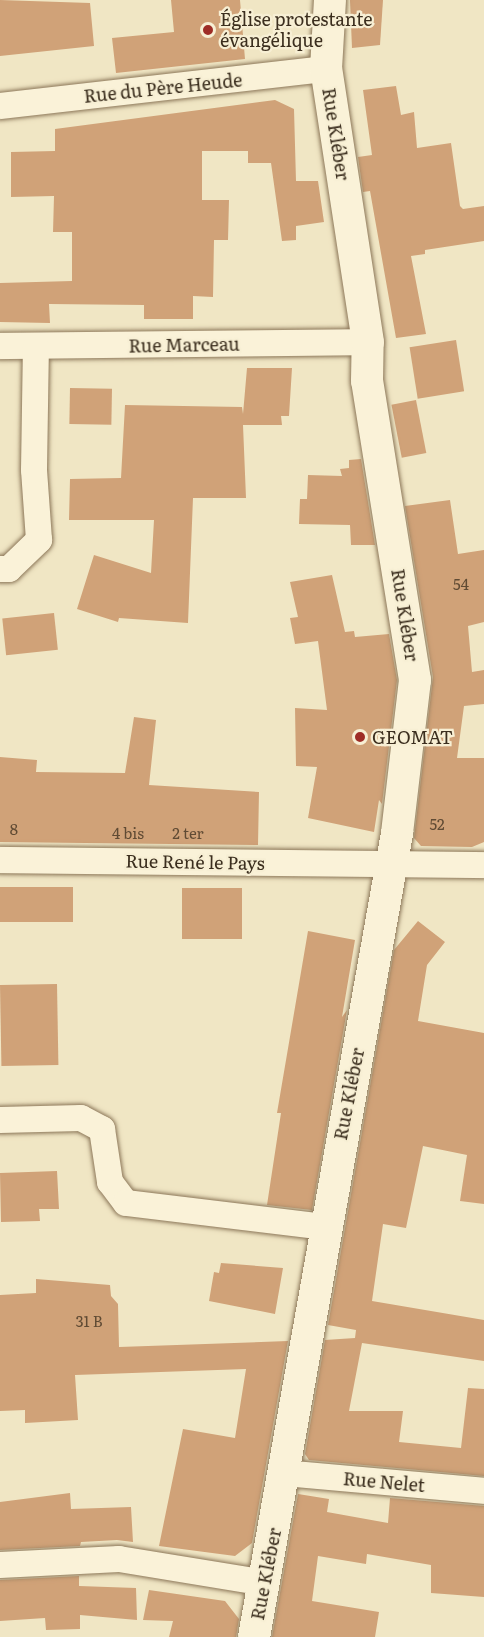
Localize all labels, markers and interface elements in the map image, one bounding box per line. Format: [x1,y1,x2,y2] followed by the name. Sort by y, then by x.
[220,9,373,52] place label: Église protestante évangélique
[201,23,215,37] marker: Église protestante évangélique
[83,69,243,107] street label: Rue du Père Heude
[318,86,354,182] street label: Rue Kléber
[128,333,240,357] street label: Rue Marceau
[387,567,423,663] street label: Rue Kléber
[453,575,469,593] house number: 54
[372,726,453,748] place label: GEOMAT
[353,730,367,744] marker: GEOMAT
[429,815,445,833] house number: 52
[10,820,18,838] house number: 8
[112,824,144,842] house number: 4 bis
[172,824,204,842] house number: 2 ter
[125,850,265,874] street label: Rue René le Pays
[329,1046,369,1142] street label: Rue Kléber
[75,1312,103,1330] house number: 31 B
[342,1468,426,1496] street label: Rue Nelet
[246,1526,286,1622] street label: Rue Kléber

